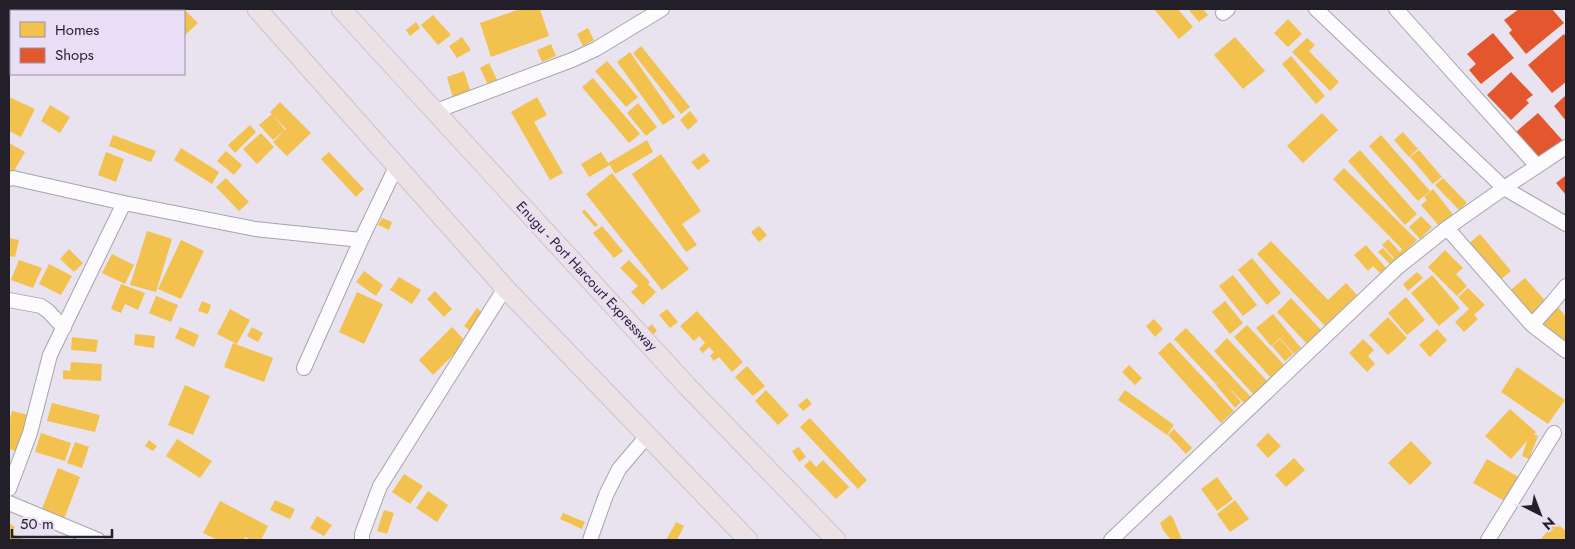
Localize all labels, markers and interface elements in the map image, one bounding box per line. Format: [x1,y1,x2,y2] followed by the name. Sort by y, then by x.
[10,10,185,75] legend
[55,19,99,41] text: Homes
[55,44,94,66] text: Shops
[512,197,663,356] street label: Enugu - Port Harcourt Expressway
[1515,489,1565,539] north arrow
[12,506,112,538] scale bar
[20,513,54,535] text: 50 m
[1538,513,1560,535] text: N

